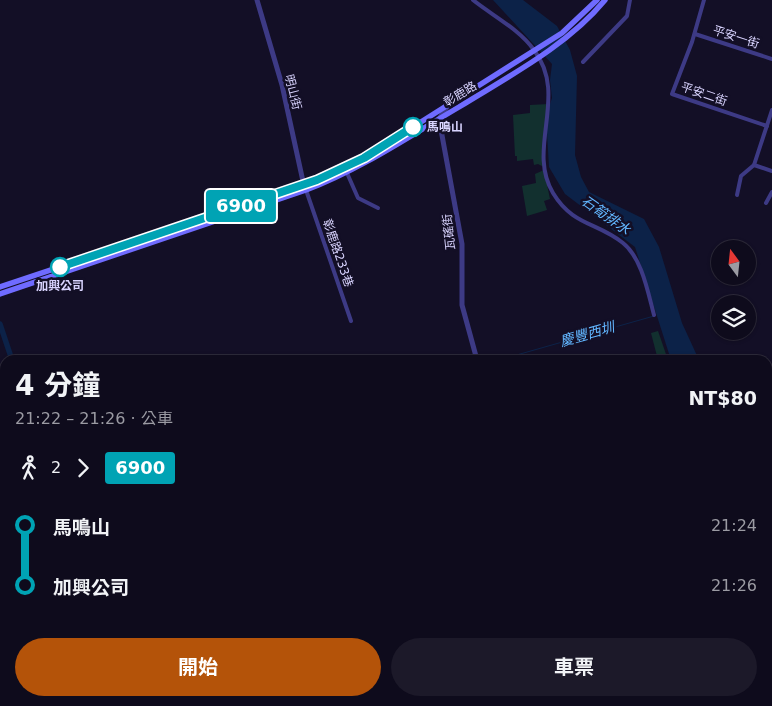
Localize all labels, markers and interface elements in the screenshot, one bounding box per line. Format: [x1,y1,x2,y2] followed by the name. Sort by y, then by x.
[711,23,761,51] street label: 平安一街
[282,73,304,111] street label: 明山街
[441,79,479,109] street label: 彰鹿路
[679,80,729,108] street label: 平安二街
[403,117,423,137] marker: 馬鳴山
[427,120,463,134] place label: 馬鳴山
[206,190,276,222] line badge: 6900
[578,192,634,238] water label: 石筍排水
[216,195,266,216] text: 6900
[440,213,458,251] street label: 瓦磘街
[320,217,356,289] street label: 彰鹿路233巷
[711,240,756,285] north arrow
[711,240,756,340] map controls
[50,257,70,277] marker: 加興公司
[36,279,84,293] place label: 加興公司
[711,295,756,340] button: layers
[558,318,618,349] water label: 慶豐西圳
[15,369,100,402] text: 4 分鐘
[688,387,757,409] text: NT$80
[15,409,173,428] text: 21:22 – 21:26 · 公車
[15,454,43,482] icon: walk
[69,454,97,482] icon: forward
[115,457,165,478] text: 6900
[51,458,61,477] text: 2
[53,516,110,538] text: 馬鳴山
[711,516,757,535] text: 21:24
[53,576,129,598] text: 加興公司
[711,576,757,595] text: 21:26
[15,638,381,696] button: 開始
[391,638,757,696] button: 車票

